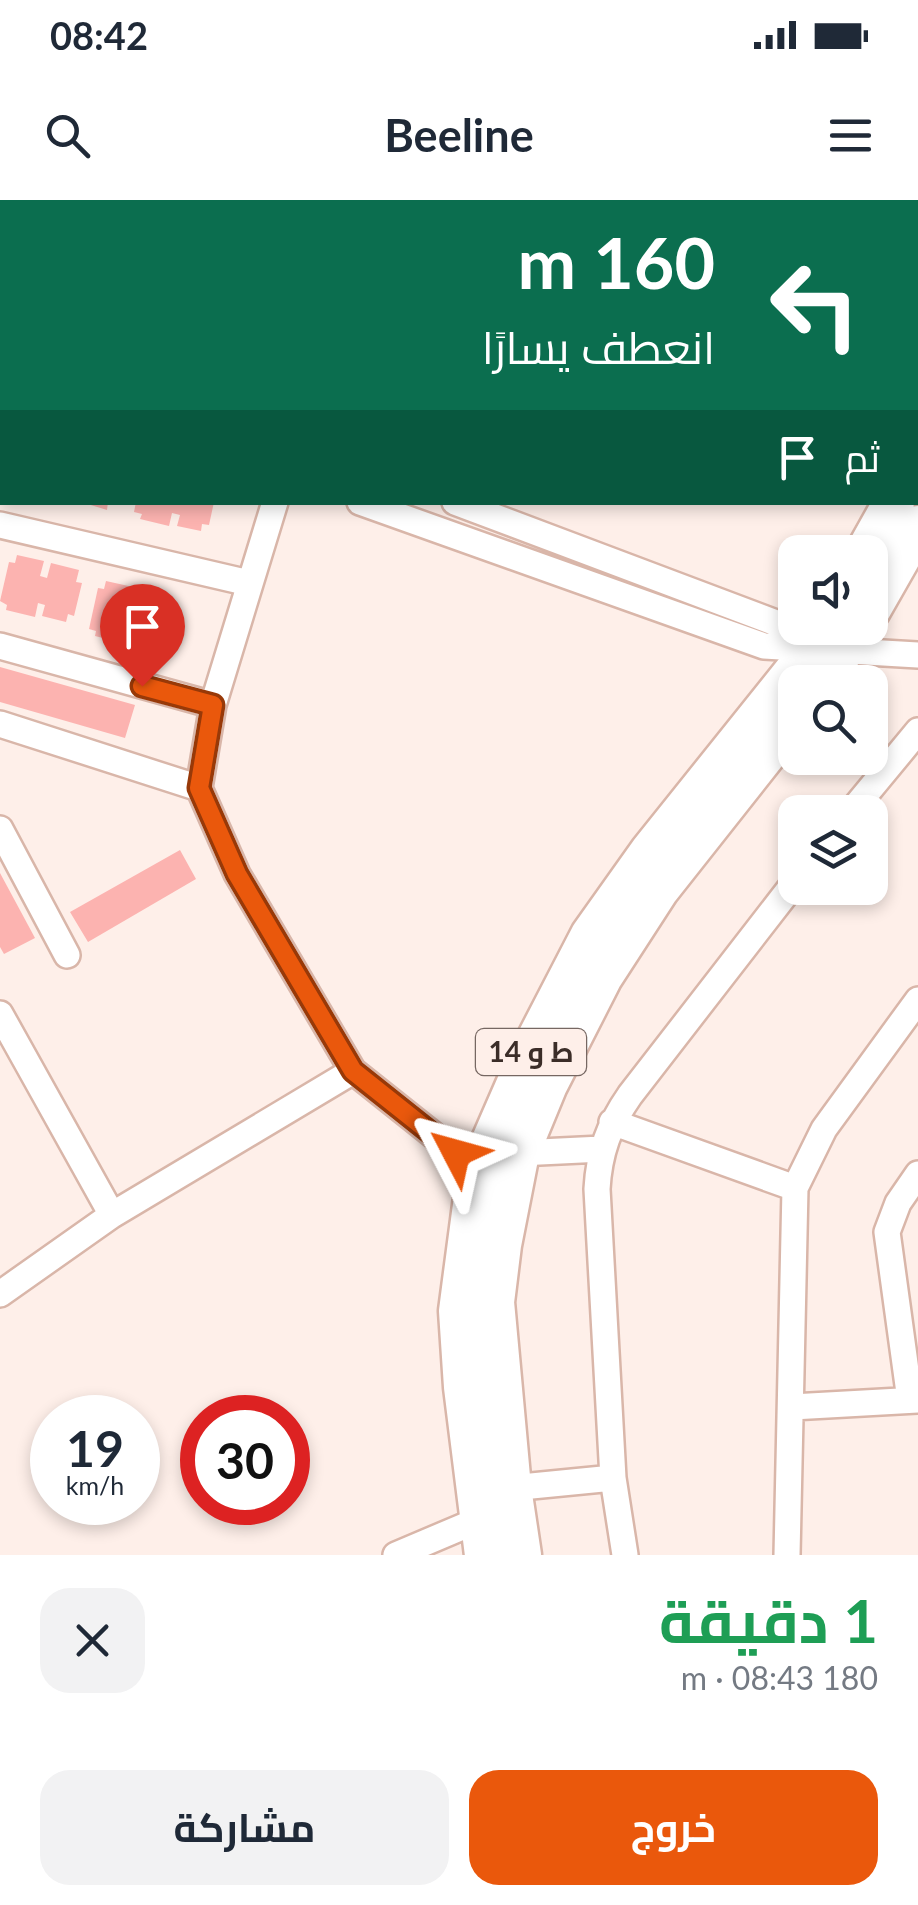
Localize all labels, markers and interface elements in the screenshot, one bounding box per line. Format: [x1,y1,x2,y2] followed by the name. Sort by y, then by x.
[50,12,148,58] text: 08:42
[40,108,95,163] icon: search
[384,108,534,162] text: Beeline
[823,108,878,163] icon: menu
[518,220,715,304] text: 160 m
[750,240,880,370] icon: left
[482,320,715,374] text: انعطف يسارًا
[770,430,825,485] icon: arrive
[845,434,880,480] text: ثم
[778,535,888,905] map controls
[778,535,888,645] button: sound
[100,584,185,687] pin
[115,599,170,654] icon: arrive
[778,665,888,775] button: search
[778,795,888,905] button: layers
[476,1029,586,1075] road number: ط و 14
[404,1101,508,1205] position arrow
[180,1395,310,1525] speed limit sign: 30
[66,1418,124,1478] text: 19
[66,1470,124,1500] text: km/h
[659,1584,878,1656] text: 1 دقيقة
[40,1588,145,1693] button: close
[681,1658,878,1697] text: 180 m · 08:43
[40,1770,449,1885] button: مشاركة
[469,1770,878,1885] button: خروج

